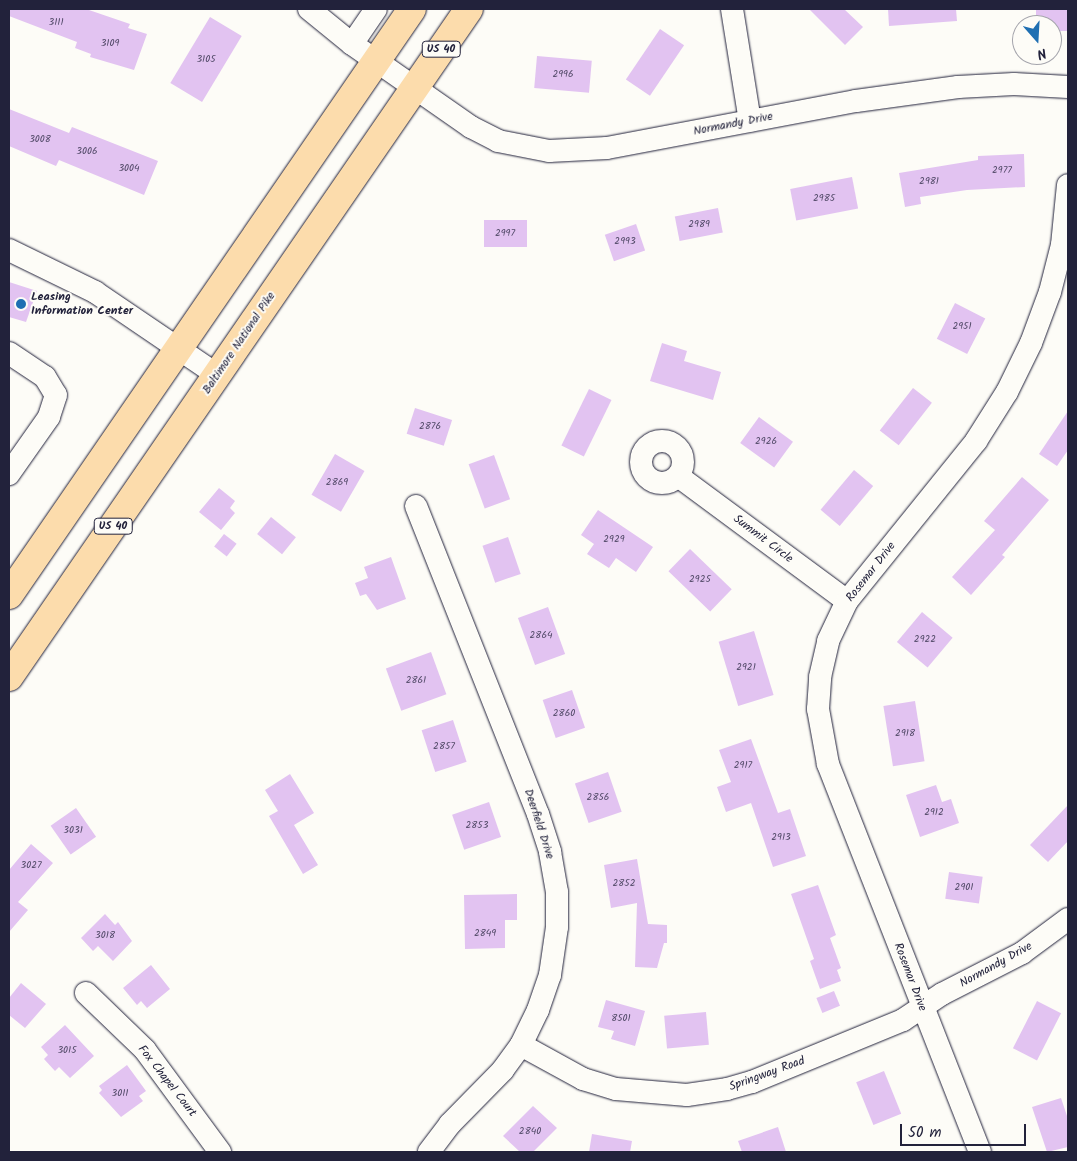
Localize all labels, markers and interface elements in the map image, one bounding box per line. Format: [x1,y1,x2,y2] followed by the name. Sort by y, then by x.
[1012,15,1062,65] north arrow
[48,17,64,29] house number: 3111
[101,38,119,50] house number: 3109
[421,41,461,58] road number: US 40
[1034,41,1049,65] text: N
[196,54,216,66] house number: 3105
[552,69,574,81] house number: 2996
[692,109,774,139] street label: Normandy Drive
[29,134,51,146] house number: 3008
[76,146,98,158] house number: 3006
[118,163,140,175] house number: 3004
[992,165,1012,177] house number: 2977
[919,176,939,188] house number: 2981
[813,193,835,205] house number: 2985
[688,219,710,231] house number: 2989
[495,228,515,240] house number: 2997
[614,236,636,248] house number: 2993
[200,289,278,397] street label: Baltimore National Pike
[31,290,133,318] place label: Leasing Information Center
[15,298,27,310] marker: Leasing Information Center
[952,321,972,333] house number: 2951
[419,421,441,433] house number: 2876
[755,436,777,448] house number: 2926
[326,477,348,489] house number: 2869
[730,512,796,566] street label: Summit Circle
[93,518,133,534] road number: US 40
[603,534,625,546] house number: 2929
[843,539,899,605] street label: Rosemar Drive
[689,574,711,586] house number: 2925
[530,630,552,642] house number: 2864
[914,634,936,646] house number: 2922
[736,662,756,674] house number: 2921
[406,675,426,687] house number: 2861
[553,708,575,720] house number: 2860
[895,728,915,740] house number: 2918
[433,741,455,753] house number: 2857
[734,760,752,772] house number: 2917
[521,787,557,861] street label: Deerfield Drive
[587,792,609,804] house number: 2856
[924,807,944,819] house number: 2912
[466,820,488,832] house number: 2853
[63,825,83,837] house number: 3031
[771,832,791,844] house number: 2913
[20,860,42,872] house number: 3027
[612,878,636,890] house number: 2852
[955,882,973,894] house number: 2901
[474,928,496,940] house number: 2849
[95,930,115,942] house number: 3018
[957,939,1035,991] street label: Normandy Drive
[890,941,930,1013] street label: Rosemar Drive
[611,1013,631,1025] house number: 8501
[135,1042,199,1120] street label: Fox Chapel Court
[57,1045,77,1057] house number: 3015
[727,1054,807,1094] street label: Springway Road
[112,1088,128,1100] house number: 3011
[902,1114,1028,1146] scale bar
[908,1121,942,1145] text: 50 m
[519,1126,541,1138] house number: 2840

